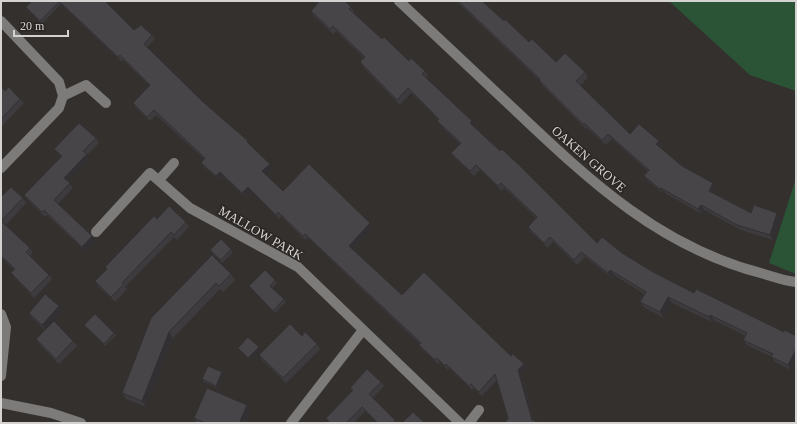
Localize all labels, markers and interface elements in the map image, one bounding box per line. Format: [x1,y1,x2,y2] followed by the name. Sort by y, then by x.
[14,12,68,38] scale bar
[20,19,45,33] text: 20 m
[549,123,629,195] street label: OAKEN GROVE
[216,203,306,264] street label: MALLOW PARK

